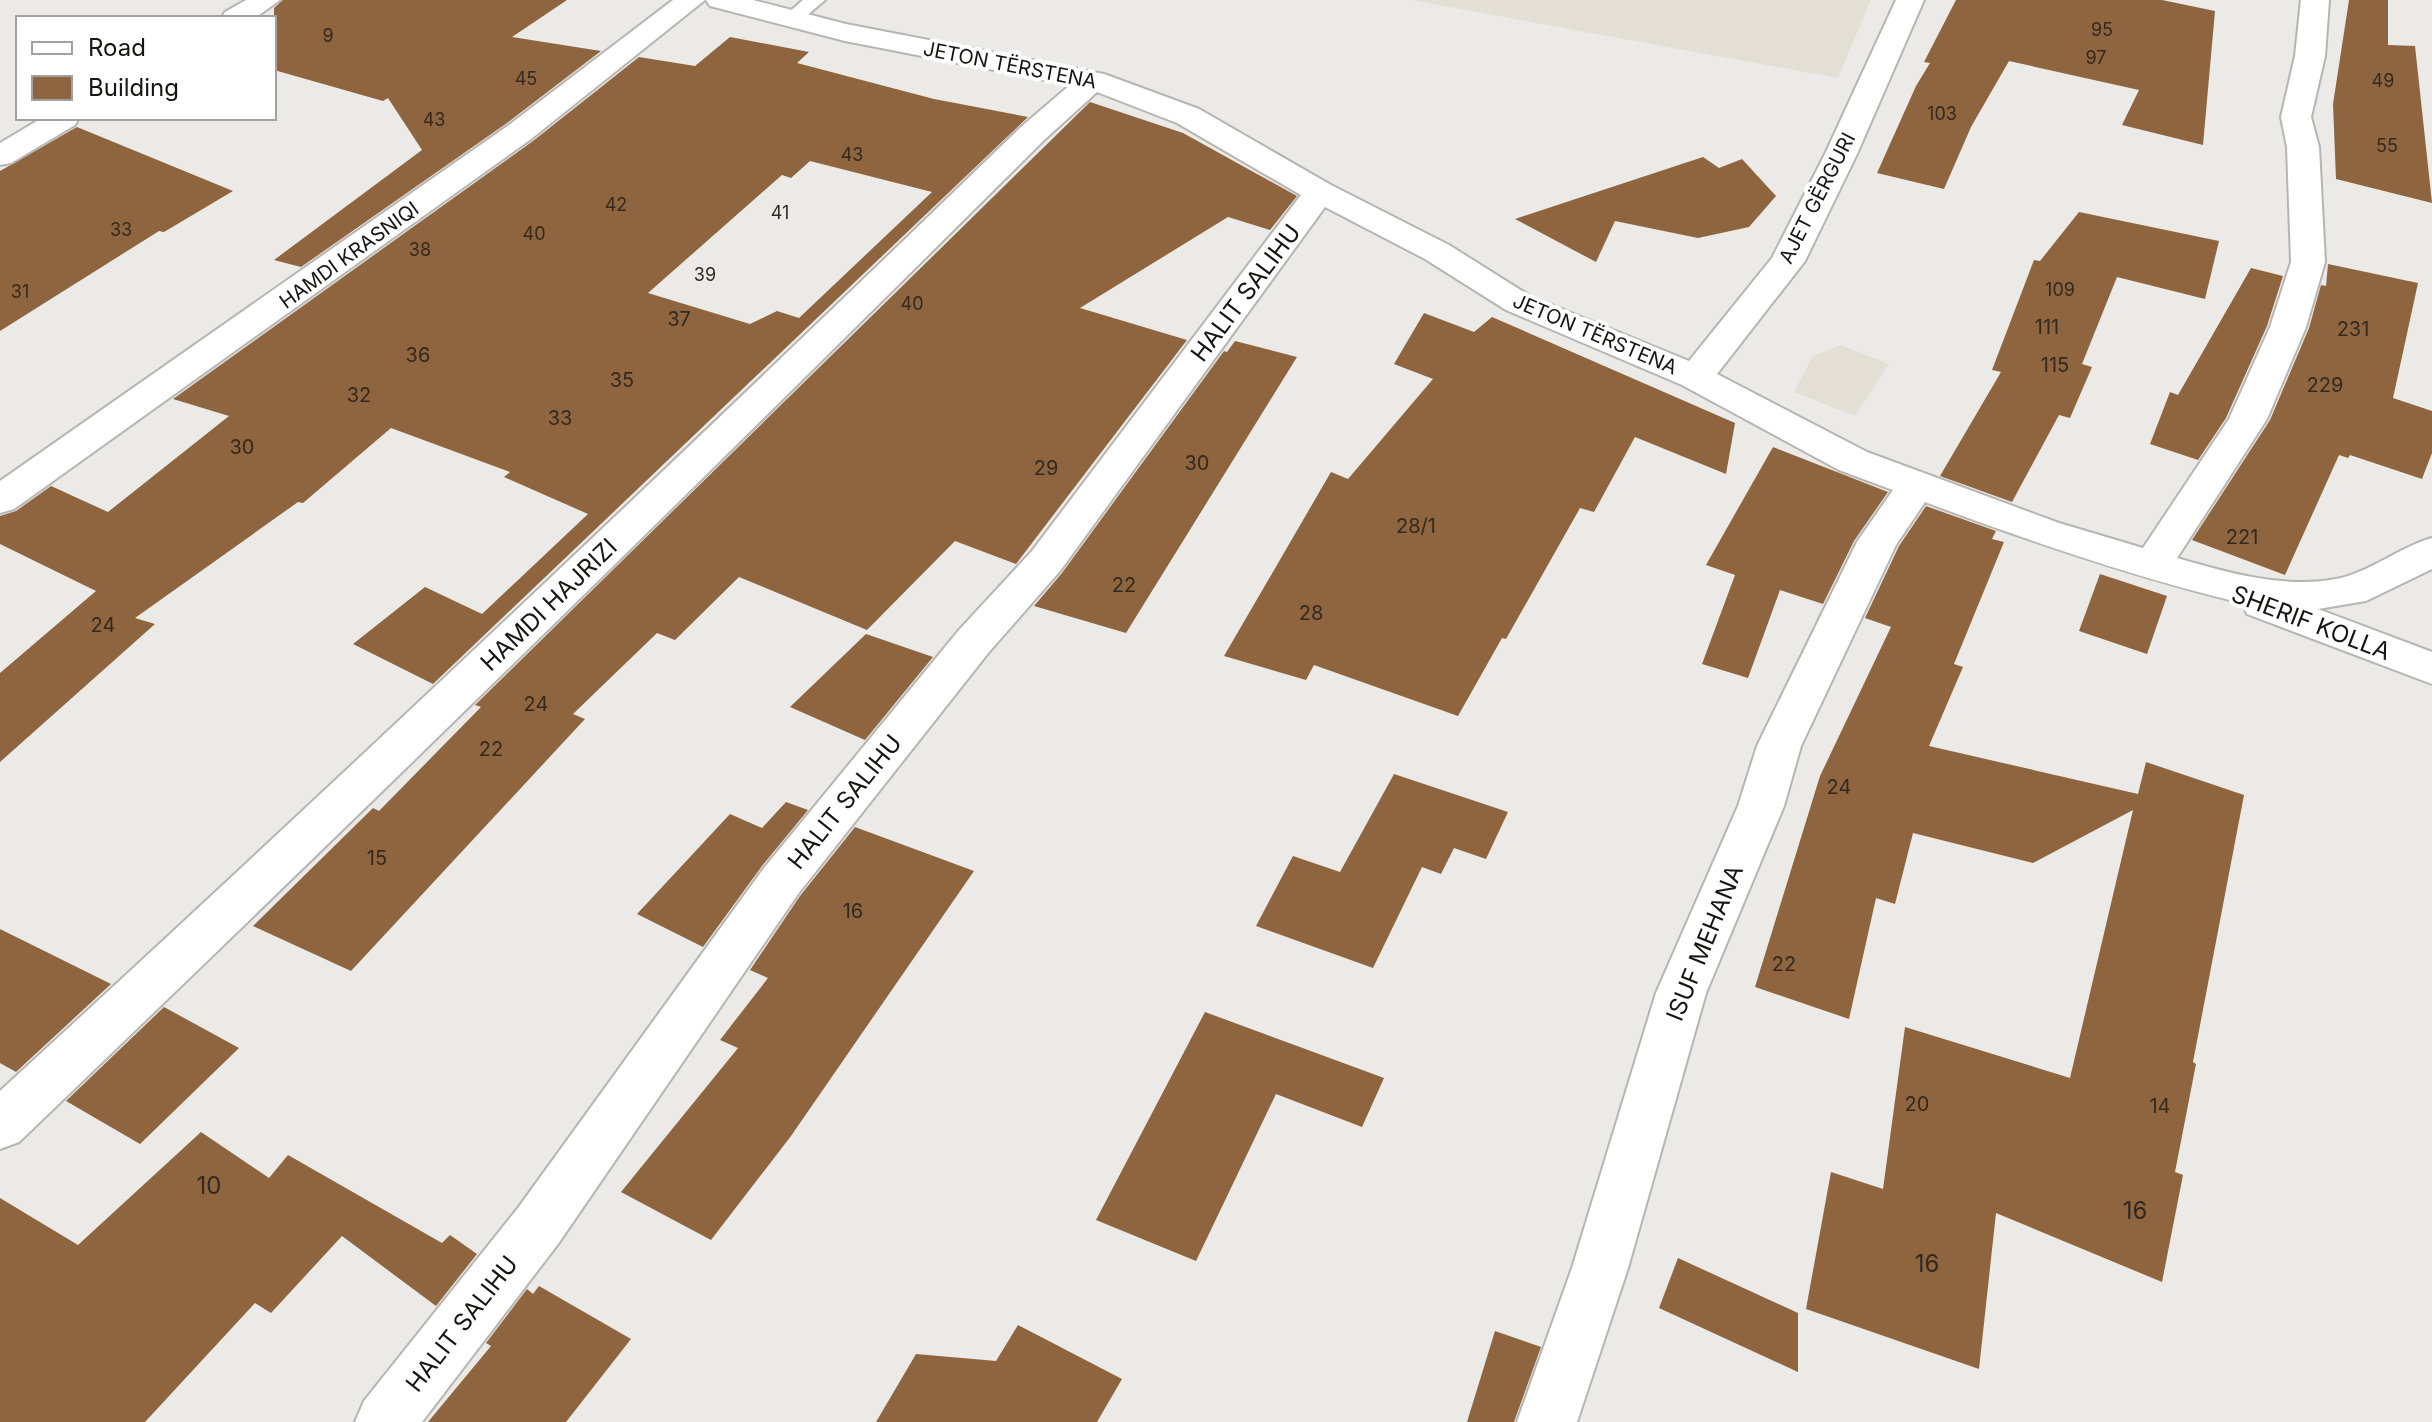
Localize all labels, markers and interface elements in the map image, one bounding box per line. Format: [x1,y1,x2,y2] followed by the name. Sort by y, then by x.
[16,16,276,120] legend
[2091,19,2113,40] house number: 95
[322,25,334,46] house number: 9
[88,33,146,62] text: Road
[921,36,1099,94] street label: JETON TËRSTENA
[2086,47,2107,68] house number: 97
[515,68,537,89] house number: 45
[2372,70,2394,91] house number: 49
[88,73,179,102] text: Building
[1927,103,1957,124] house number: 103
[423,109,445,130] house number: 43
[1774,129,1860,267] street label: AJET GËRGURI
[2376,135,2398,156] house number: 55
[841,144,863,165] house number: 43
[605,194,627,215] house number: 42
[275,196,423,314] street label: HAMDI KRASNIQI
[771,202,789,223] house number: 41
[1185,218,1307,367] street label: HALIT SALIHU
[110,219,132,240] house number: 33
[523,223,545,244] house number: 40
[409,239,431,260] house number: 38
[694,264,716,285] house number: 39
[2045,279,2075,300] house number: 109
[11,281,29,302] house number: 31
[1509,289,1681,380] street label: JETON TËRSTENA
[901,293,923,314] house number: 40
[667,307,691,331] house number: 37
[2035,315,2059,339] house number: 111
[2337,317,2369,341] house number: 231
[406,343,430,367] house number: 36
[2041,353,2069,377] house number: 115
[610,368,634,392] house number: 35
[2307,373,2343,397] house number: 229
[347,383,371,407] house number: 32
[548,406,572,430] house number: 33
[230,435,254,459] house number: 30
[1185,451,1209,475] house number: 30
[1034,456,1058,480] house number: 29
[1396,514,1436,538] house number: 28/1
[2226,525,2258,549] house number: 221
[475,532,623,677] street label: HAMDI HAJRIZI
[1112,573,1136,597] house number: 22
[2228,579,2395,666] street label: SHERIF KOLLA
[1299,601,1323,625] house number: 28
[91,613,115,637] house number: 24
[524,692,548,716] house number: 24
[782,729,908,875] street label: HALIT SALIHU
[479,737,503,761] house number: 22
[1827,775,1851,799] house number: 24
[367,846,387,870] house number: 15
[1660,861,1749,1025] street label: ISUF MEHANA
[843,899,863,923] house number: 16
[1772,952,1796,976] house number: 22
[1905,1092,1929,1116] house number: 20
[2149,1094,2171,1118] house number: 14
[197,1171,221,1200] house number: 10
[2123,1196,2147,1225] house number: 16
[1915,1249,1939,1278] house number: 16
[400,1250,524,1397] street label: HALIT SALIHU

